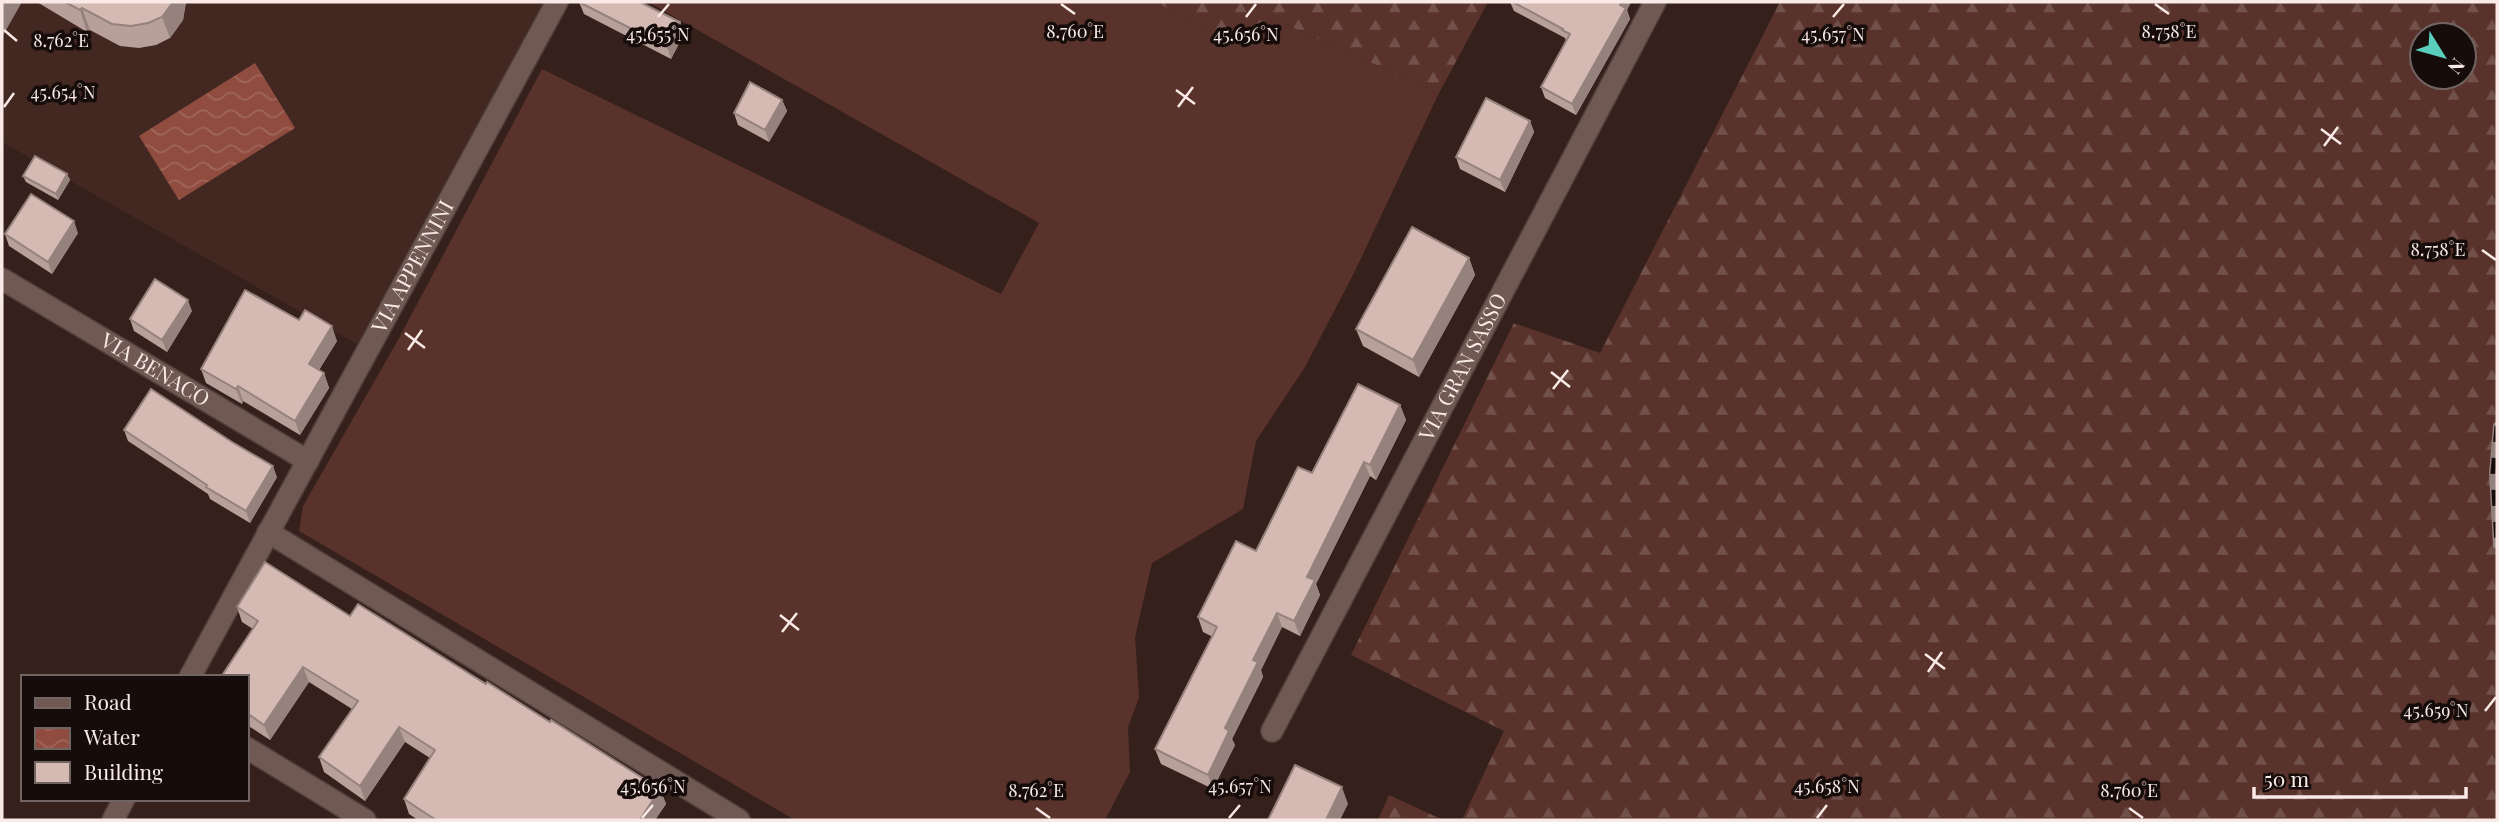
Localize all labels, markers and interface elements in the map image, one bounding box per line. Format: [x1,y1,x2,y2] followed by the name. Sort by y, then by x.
[1046,19,1104,43] text: 8.760°E
[2142,19,2197,43] text: 8.758°E
[2408,21,2478,91] north arrow
[626,22,690,46] text: 45.655°N
[1213,22,1279,46] text: 45.656°N
[1801,22,1865,46] text: 45.657°N
[33,28,89,52] text: 8.762°E
[2443,54,2472,80] text: N
[31,80,96,104] text: 45.654°N
[363,194,459,338] street label: VIA APPENNINI
[2411,237,2466,261] text: 8.758°E
[1411,288,1512,446] street label: VIA GRAN SASSO
[95,324,216,412] street label: VIA BENACO
[21,675,248,801] legend
[84,687,132,715] text: Road
[2404,698,2469,722] text: 45.659°N
[83,722,140,750] text: Water
[2254,756,2466,800] scale bar
[84,757,163,785] text: Building
[2264,764,2310,792] text: 50 m
[620,774,686,798] text: 45.656°N
[1208,774,1272,798] text: 45.657°N
[1794,774,1860,798] text: 45.658°N
[1008,778,1064,802] text: 8.762°E
[2100,778,2158,802] text: 8.760°E

